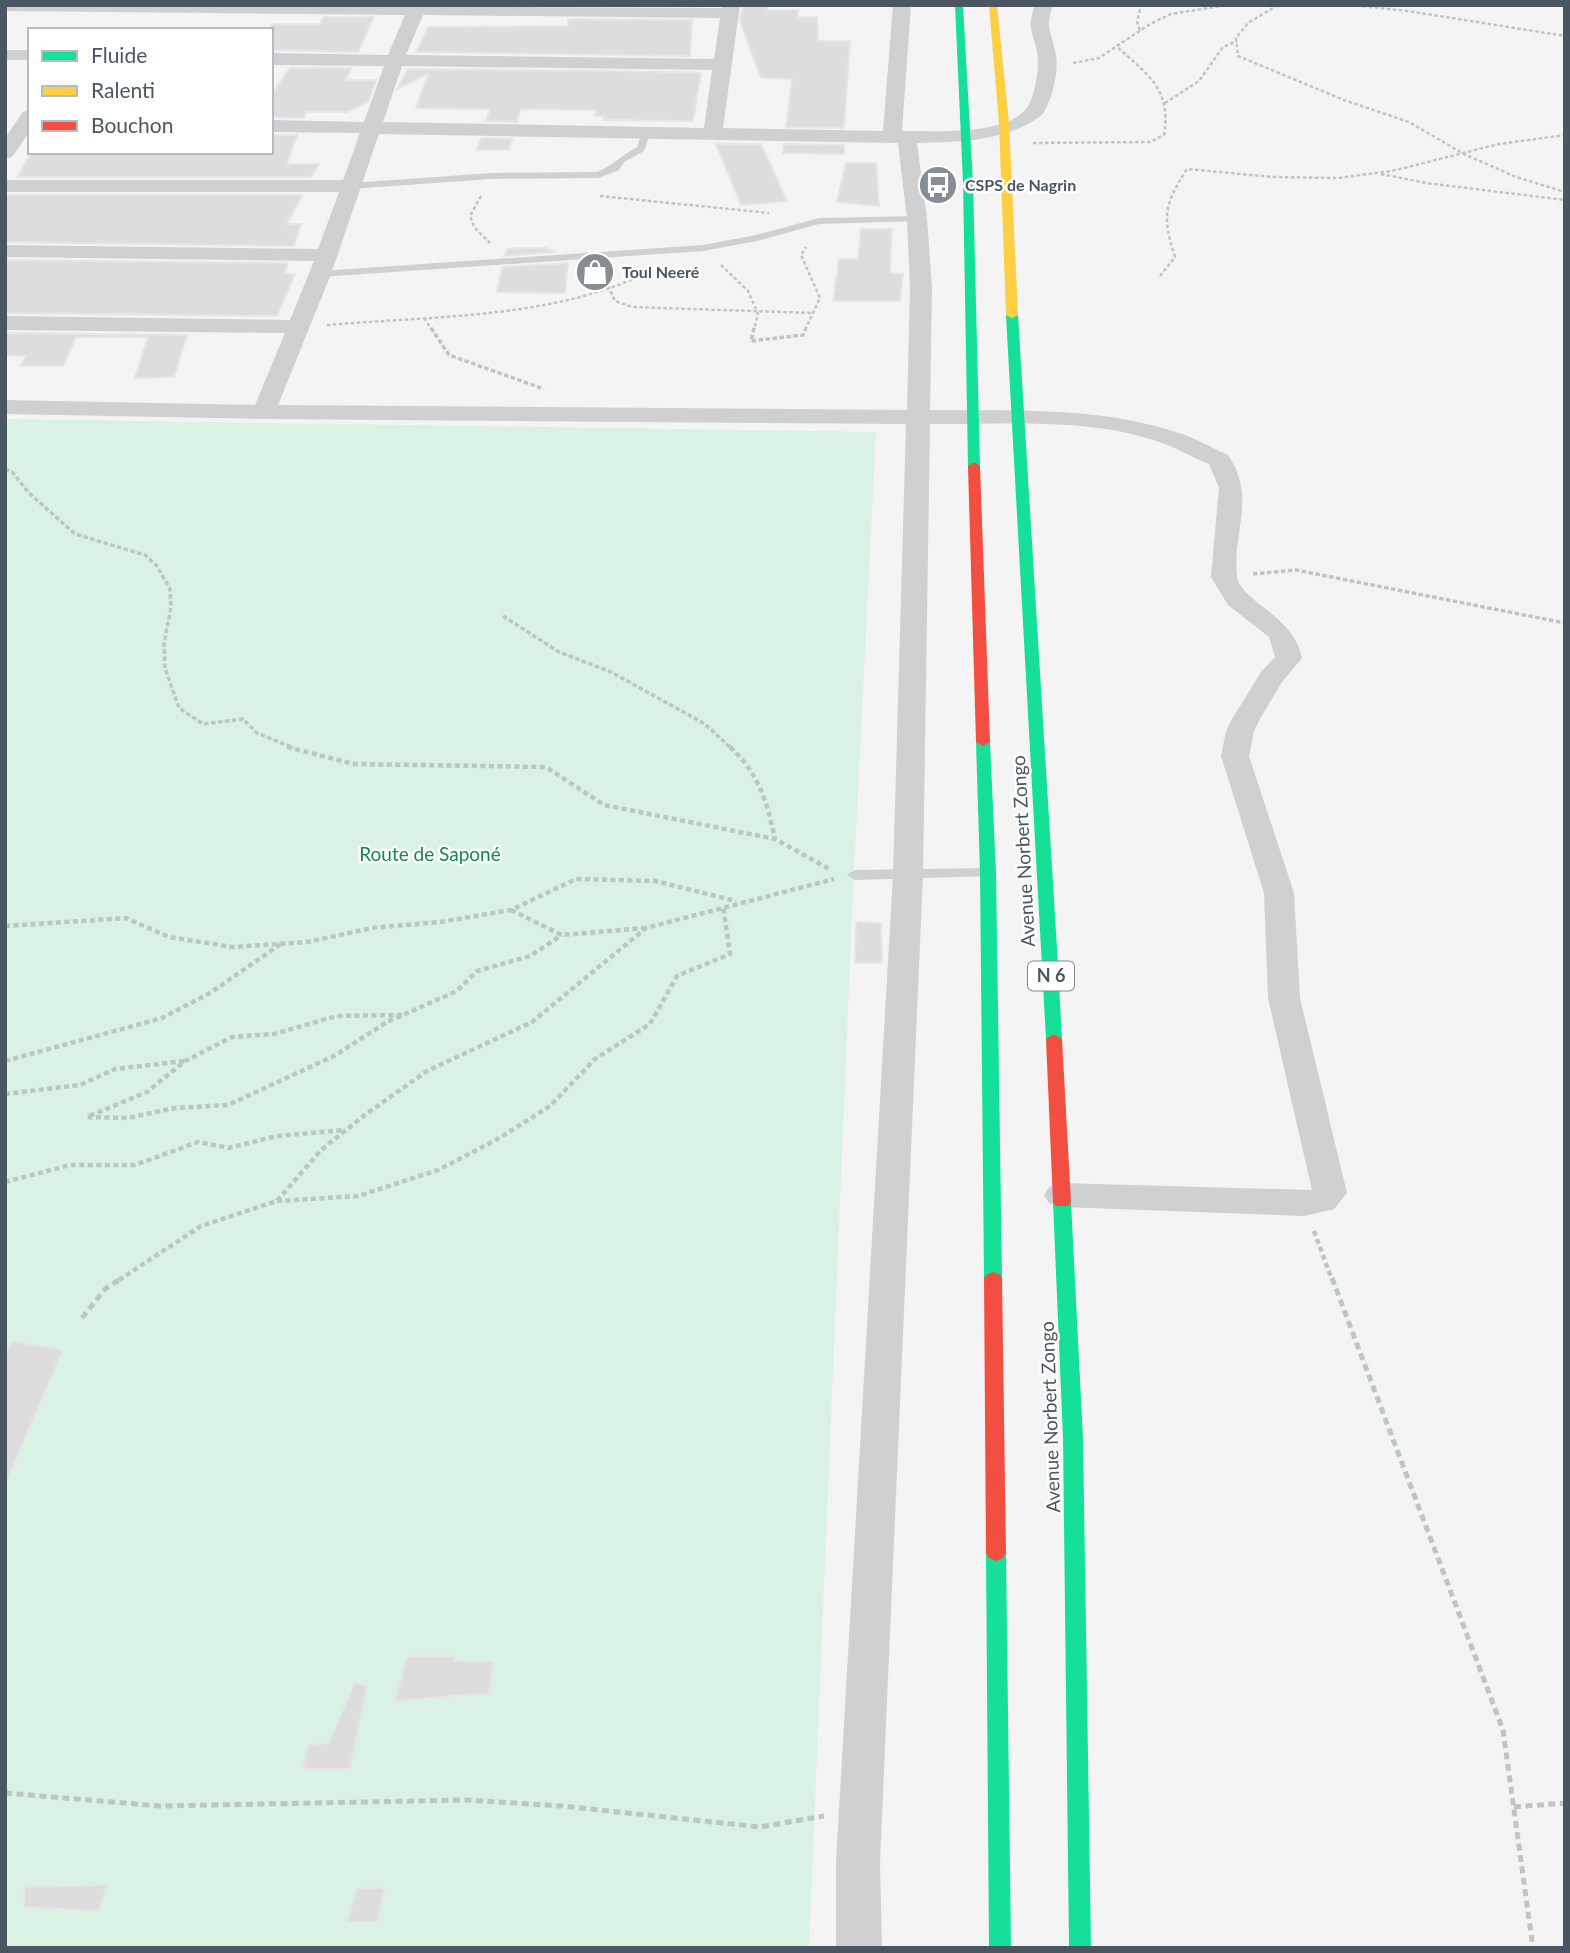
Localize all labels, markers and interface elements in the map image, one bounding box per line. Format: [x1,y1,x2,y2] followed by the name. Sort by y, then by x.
[28,28,273,154] legend
[91,42,147,67] text: Fluide
[91,77,155,102] text: Ralenti
[91,112,173,137] text: Bouchon
[917,164,959,206] bus stop icon: CSPS de Nagrin
[965,175,1076,194] place label: CSPS de Nagrin
[574,251,616,293] shop icon: Toul Neeré
[622,262,700,281] place label: Toul Neeré
[1006,755,1039,947] street label: Avenue Norbert Zongo
[359,842,501,865] park label: Route de Saponé
[1028,961,1074,990] road number: N 6
[1035,1321,1064,1513] street label: Avenue Norbert Zongo

